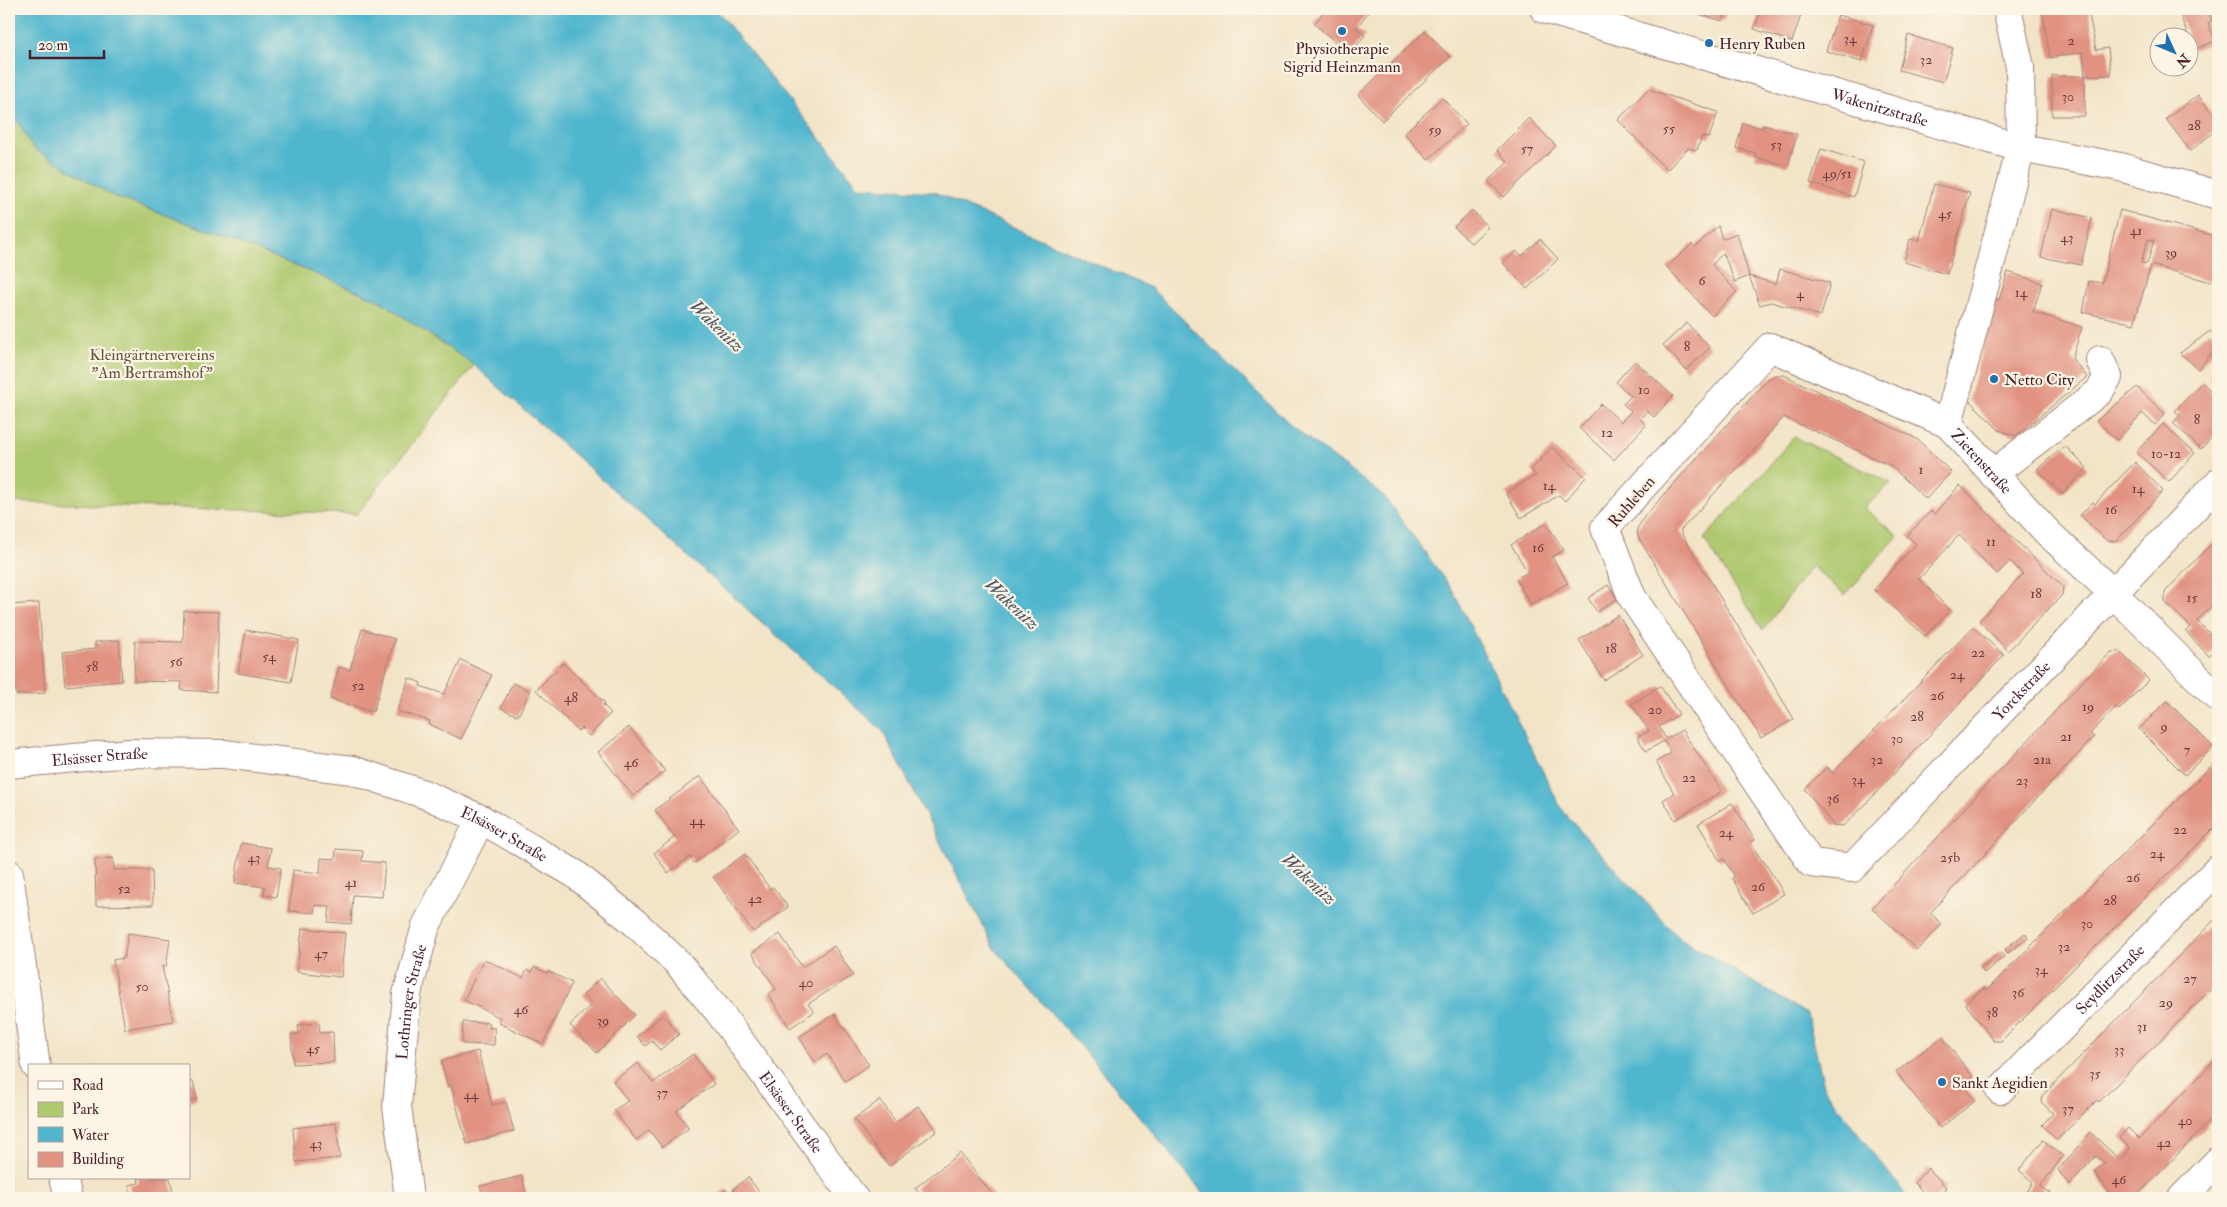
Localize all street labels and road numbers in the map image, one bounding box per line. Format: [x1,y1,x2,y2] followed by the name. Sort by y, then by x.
[1828,84,1931,131] street label: Wakenitzstraße
[1946,425,2016,499] street label: Zietenstraße
[1604,472,1659,531] street label: Ruhleben
[1988,657,2055,725] street label: Yorckstraße
[51,744,148,771] street label: Elsässer Straße
[457,802,551,867] street label: Elsässer Straße
[2072,940,2149,1019] street label: Seydlitzstraße
[392,942,432,1061] street label: Lothringer Straße
[754,1067,827,1158] street label: Elsässer Straße

